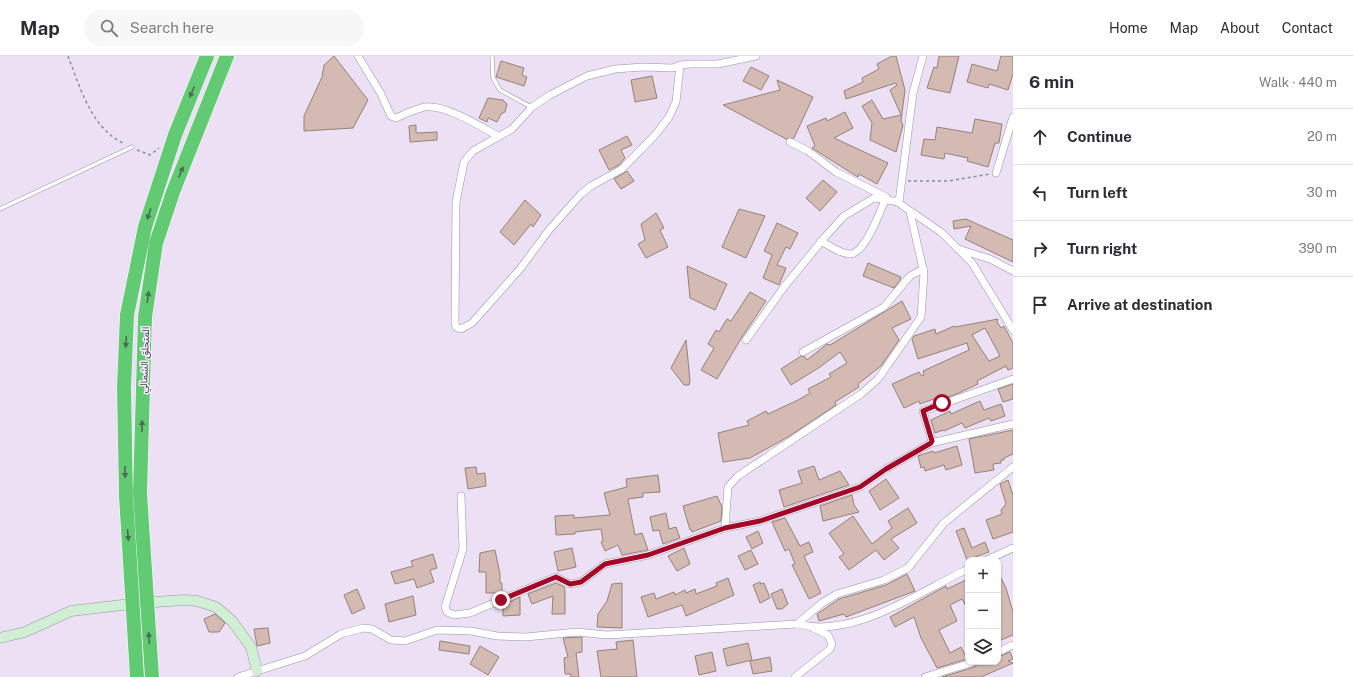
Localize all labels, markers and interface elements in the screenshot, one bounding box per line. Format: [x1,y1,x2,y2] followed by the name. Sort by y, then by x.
[84,10,364,46] search box
[20,17,60,39] text: Map
[98,17,120,39] icon: search
[130,19,214,36] text: Search here
[1109,20,1148,36] text: Home
[1170,20,1198,36] text: Map
[1220,20,1260,36] text: About
[1282,20,1333,36] text: Contact
[1029,72,1074,92] text: 6 min
[1259,75,1337,90] text: Walk · 440 m
[189,86,196,98] one-way arrow
[1029,126,1051,148] icon: ahead
[1067,128,1132,145] text: Continue
[1307,129,1337,144] text: 20 m
[179,165,185,177] one-way arrow
[1029,182,1051,204] icon: left
[1067,184,1128,201] text: Turn left
[1307,185,1337,200] text: 30 m
[146,209,152,221] one-way arrow
[1029,238,1051,260] icon: right
[1067,240,1137,257] text: Turn right
[1299,241,1337,256] text: 390 m
[145,291,151,303] one-way arrow
[1029,294,1051,316] icon: arrive
[1067,296,1212,313] text: Arrive at destination
[137,327,153,394] street label: المتحلق الشمالي
[122,336,129,348] one-way arrow
[933,394,951,412] route start
[139,419,145,432] one-way arrow
[122,466,129,478] one-way arrow
[125,529,132,541] one-way arrow
[965,557,1001,665] map controls
[965,557,1001,593] button: +
[492,591,510,609] route end
[965,593,1001,629] button: −
[965,629,1001,665] button: layers
[146,632,153,644] one-way arrow

